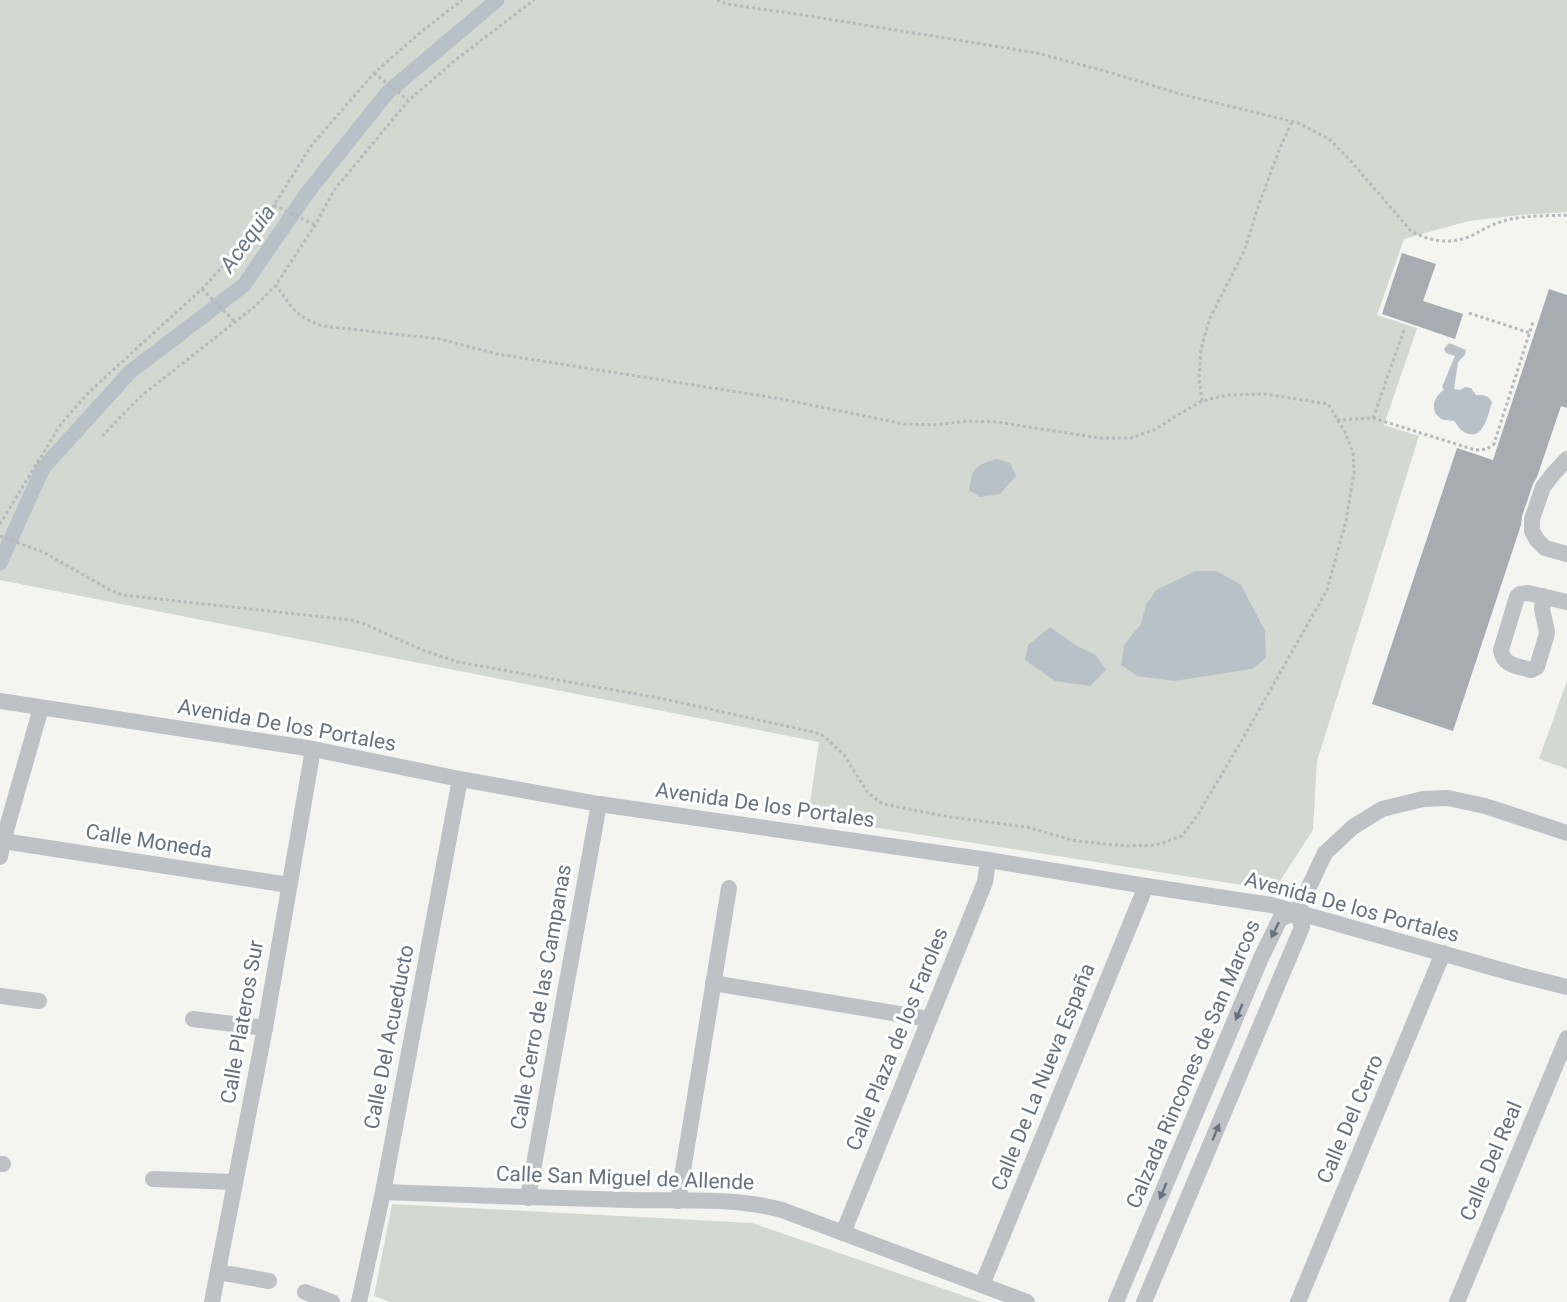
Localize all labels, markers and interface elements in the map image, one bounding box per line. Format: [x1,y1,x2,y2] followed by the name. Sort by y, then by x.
[214,200,280,278] water label: Acequia
[176,694,398,756] street label: Avenida De los Portales
[654,778,876,832] street label: Avenida De los Portales
[84,819,214,863] street label: Calle Moneda
[506,862,576,1132] street label: Calle Cerro de las Campanas
[1242,867,1462,947] street label: Avenida De los Portales
[1121,916,1265,1212] street label: Calzada Rincones de San Marcos
[1270,922,1279,939] one-way arrow
[841,924,953,1154] street label: Calle Plaza de los Faroles
[216,938,268,1106] street label: Calle Plateros Sur
[359,943,419,1131] street label: Calle Del Acueducto
[986,960,1100,1194] street label: Calle De La Nueva España
[1234,1003,1244,1021] one-way arrow
[1312,1051,1388,1187] street label: Calle Del Cerro
[1455,1098,1527,1224] street label: Calle Del Real
[1212,1123,1221,1141] one-way arrow
[495,1161,755,1195] street label: Calle San Miguel de Allende
[1158,1183,1167,1200] one-way arrow

